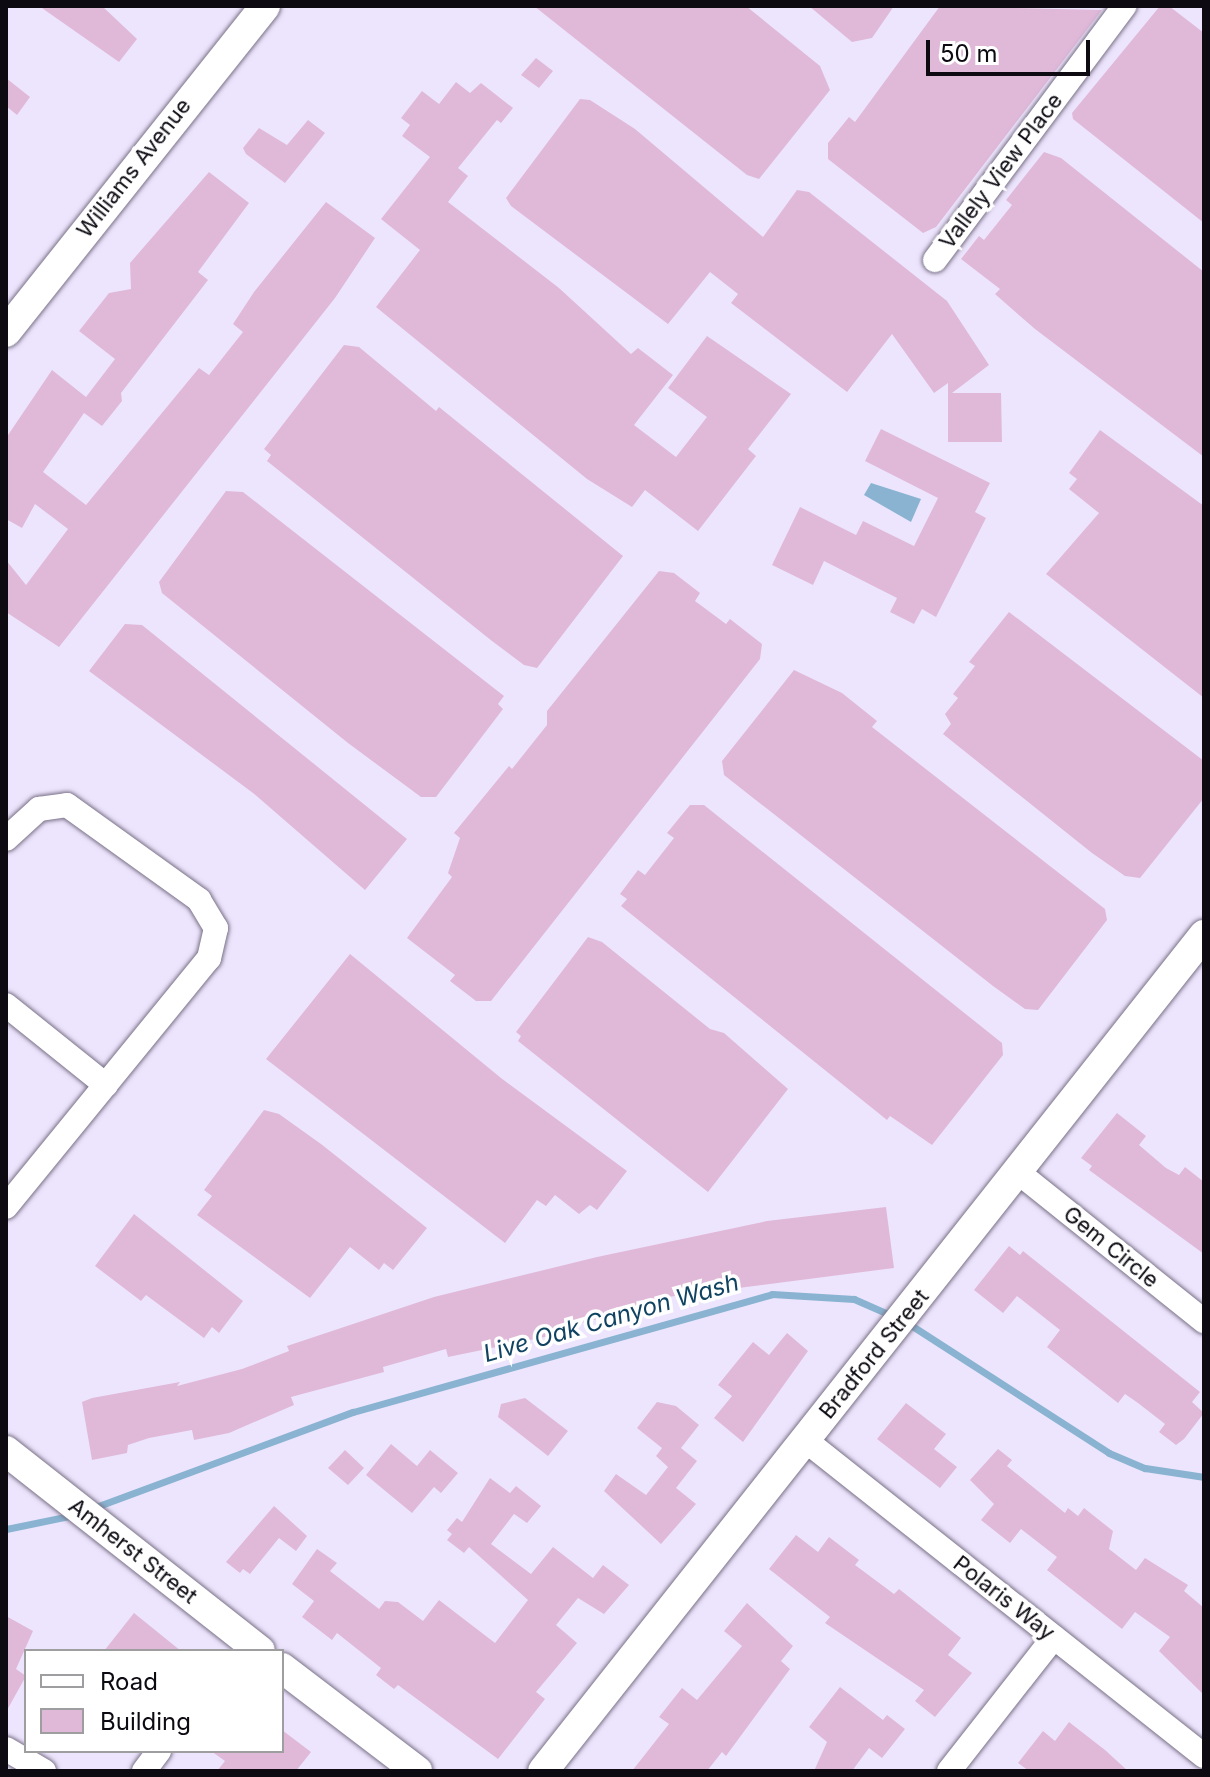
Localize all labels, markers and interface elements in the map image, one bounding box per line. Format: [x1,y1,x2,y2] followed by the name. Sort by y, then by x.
[930,24,1094,74] scale bar
[940,39,998,68] text: 50 m
[934,88,1068,254] street label: Vallely View Place
[71,93,197,243] street label: Williams Avenue
[1058,1201,1164,1293] street label: Gem Circle
[480,1268,742,1368] water label: Live Oak Canyon Wash
[814,1284,934,1424] street label: Bradford Street
[64,1493,202,1609] street label: Amherst Street
[948,1550,1060,1646] street label: Polaris Way
[24,1649,284,1753] legend
[100,1667,158,1696] text: Road
[100,1707,191,1736] text: Building

